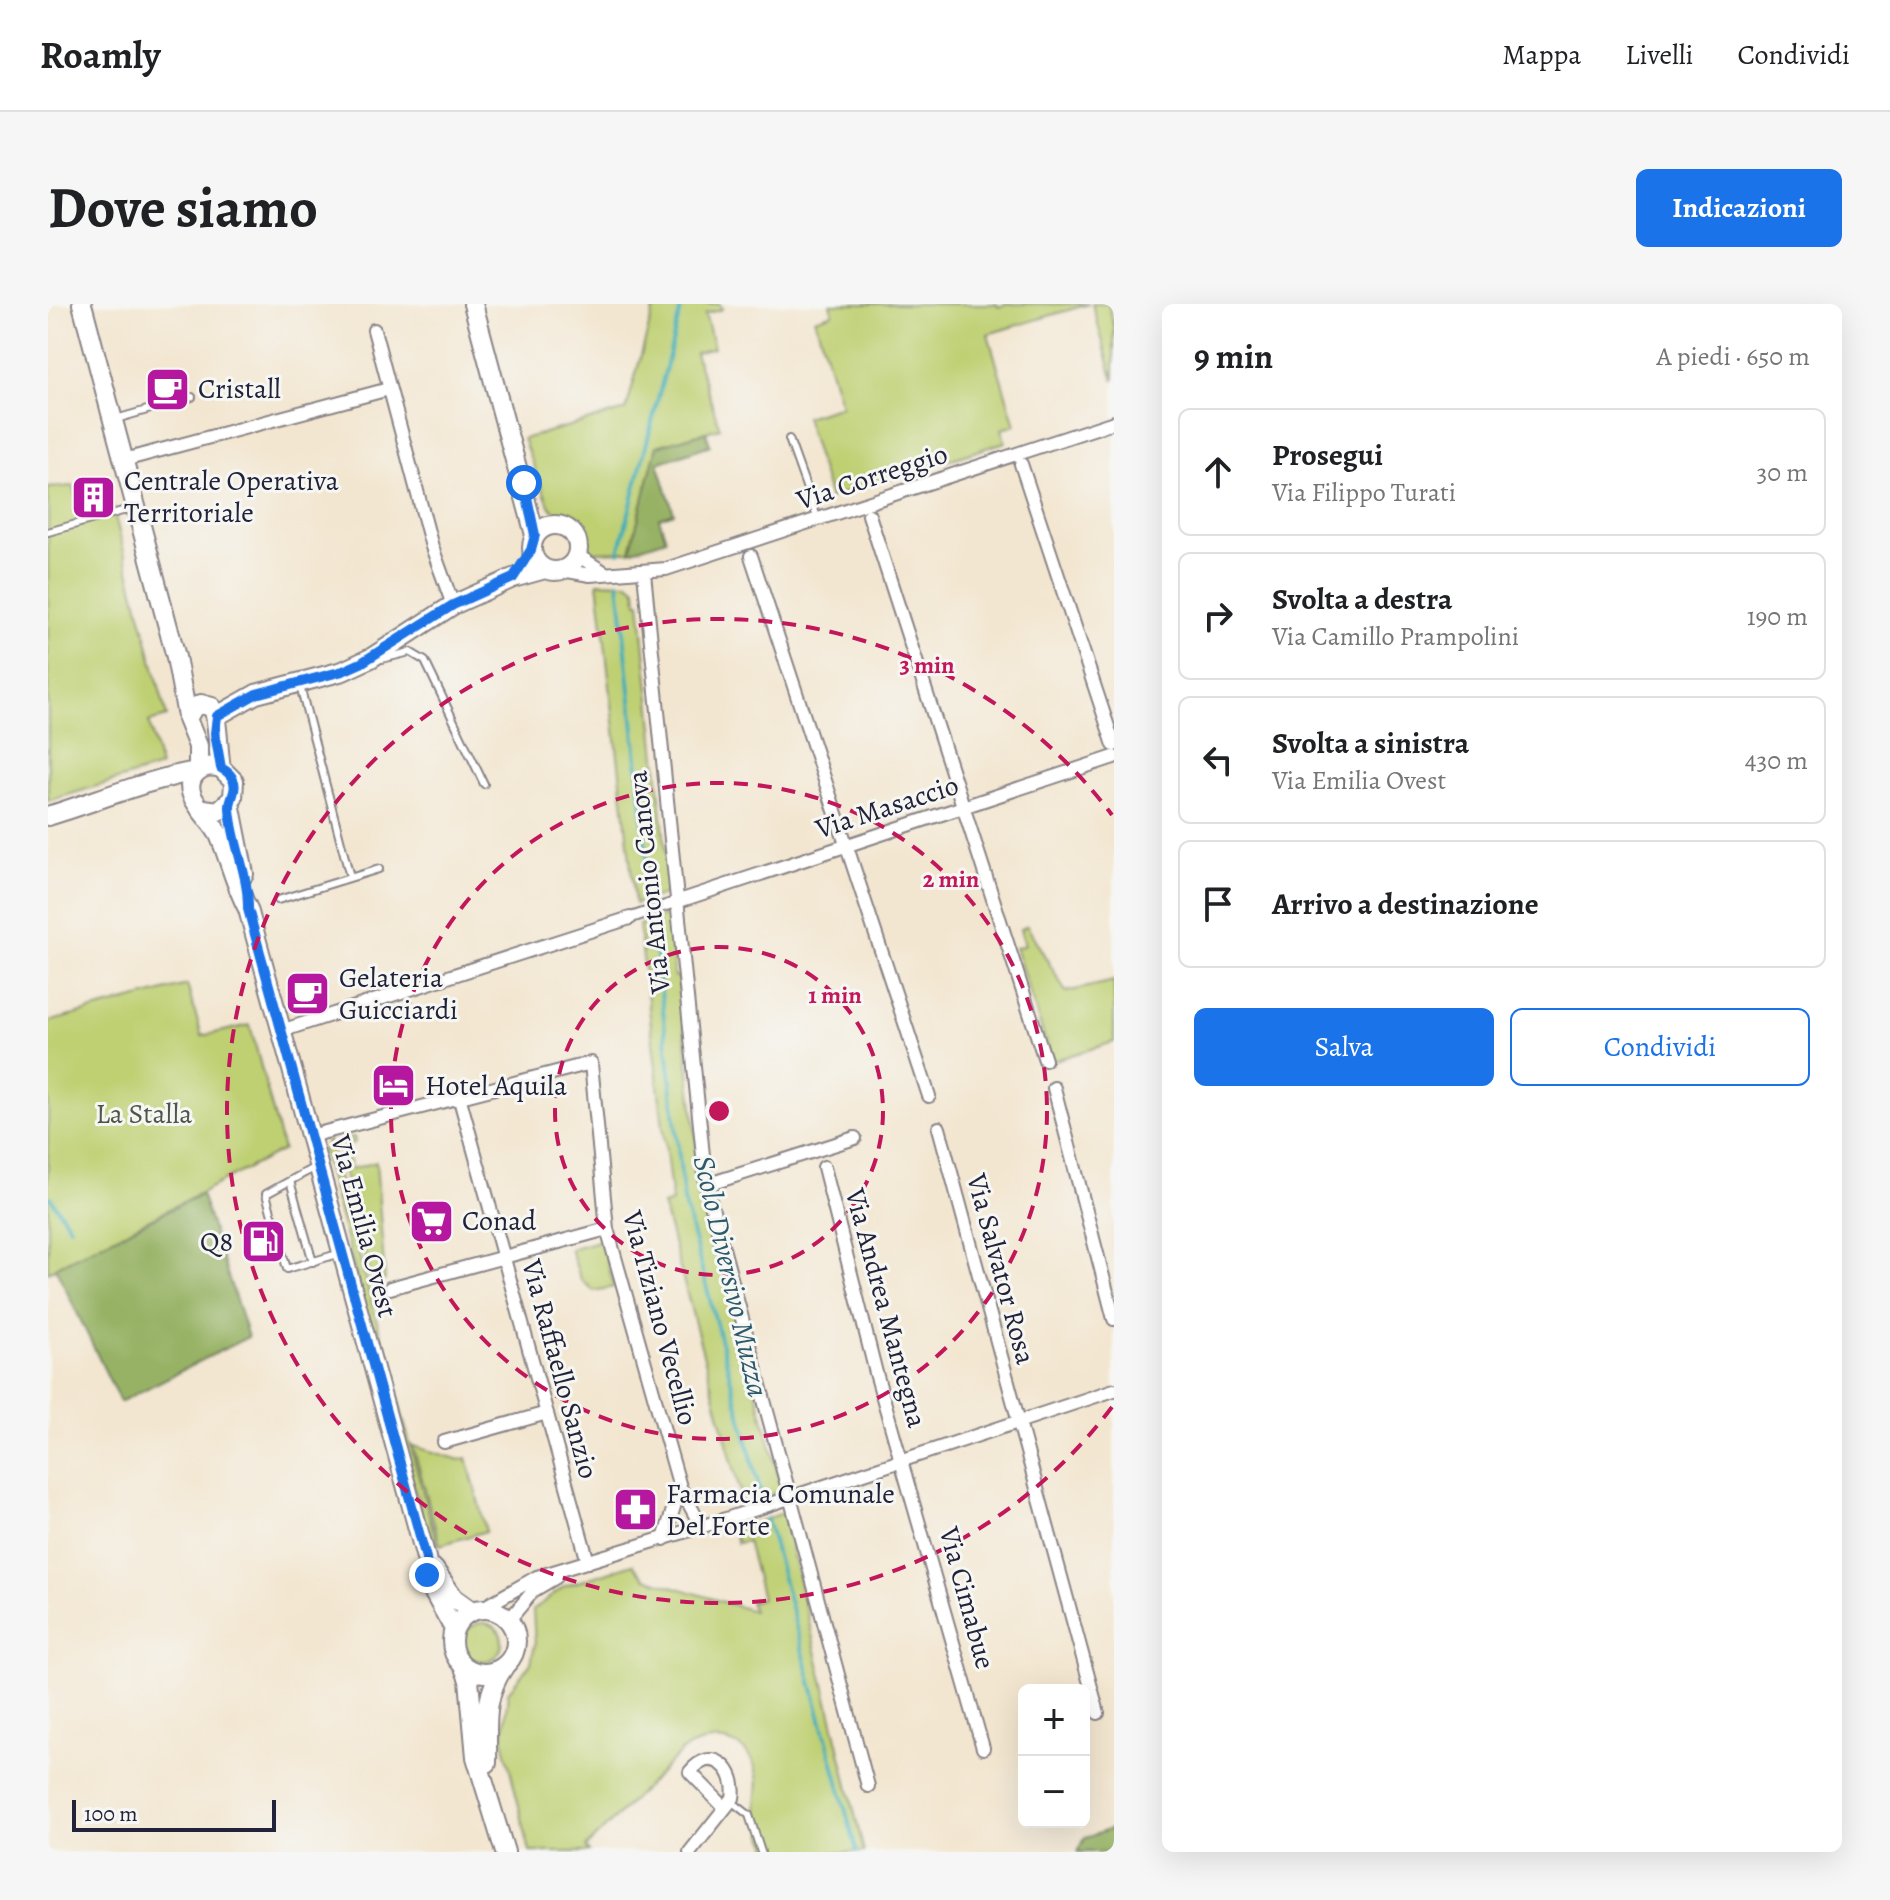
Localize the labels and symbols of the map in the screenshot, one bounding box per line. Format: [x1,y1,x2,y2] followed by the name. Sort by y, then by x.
[143,365,191,413] cafe icon: Cristall
[198,370,281,408] place label: Cristall
[791,435,952,520] street label: Via Correggio
[124,462,339,532] place label: Centrale Operativa Territoriale
[506,465,542,501] route start
[69,473,117,521] building icon: Centrale Operativa Territoriale
[899,649,955,681] text: 3 min
[810,766,963,848] street label: Via Masaccio
[618,769,680,996] street label: Via Antonio Canova
[923,863,980,895] text: 2 min
[339,959,458,1029] place label: Gelateria Guicciardi
[284,970,332,1018] cafe icon: Gelateria Guicciardi
[808,979,862,1011] text: 1 min
[370,1062,418,1110] hotel icon: Hotel Aquila
[425,1067,567,1105] place label: Hotel Aquila
[96,1095,192,1133] park label: La Stalla
[705,1097,733,1125] centre of rings
[321,1130,407,1321] street label: Via Emilia Ovest
[684,1151,778,1401] water label: Scolo Diversivo Muzza
[957,1169,1045,1368] street label: Via Salvator Rosa
[836,1183,936,1432] street label: Via Andrea Mantegna
[407,1197,455,1245] supermarket icon: Conad
[462,1202,537,1240] place label: Conad
[613,1206,707,1429] street label: Via Tiziano Vecellio
[240,1218,288,1266] fuel station icon: Q8
[200,1223,233,1261] place label: Q8
[512,1254,608,1483] street label: Via Raffaello Sanzio
[666,1475,895,1545] place label: Farmacia Comunale Del Forte
[611,1486,659,1534] pharmacy icon: Farmacia Comunale Del Forte
[930,1522,1004,1673] street label: Via Cimabue
[409,1557,445,1593] route end
[72,1796,276,1832] scale bar

